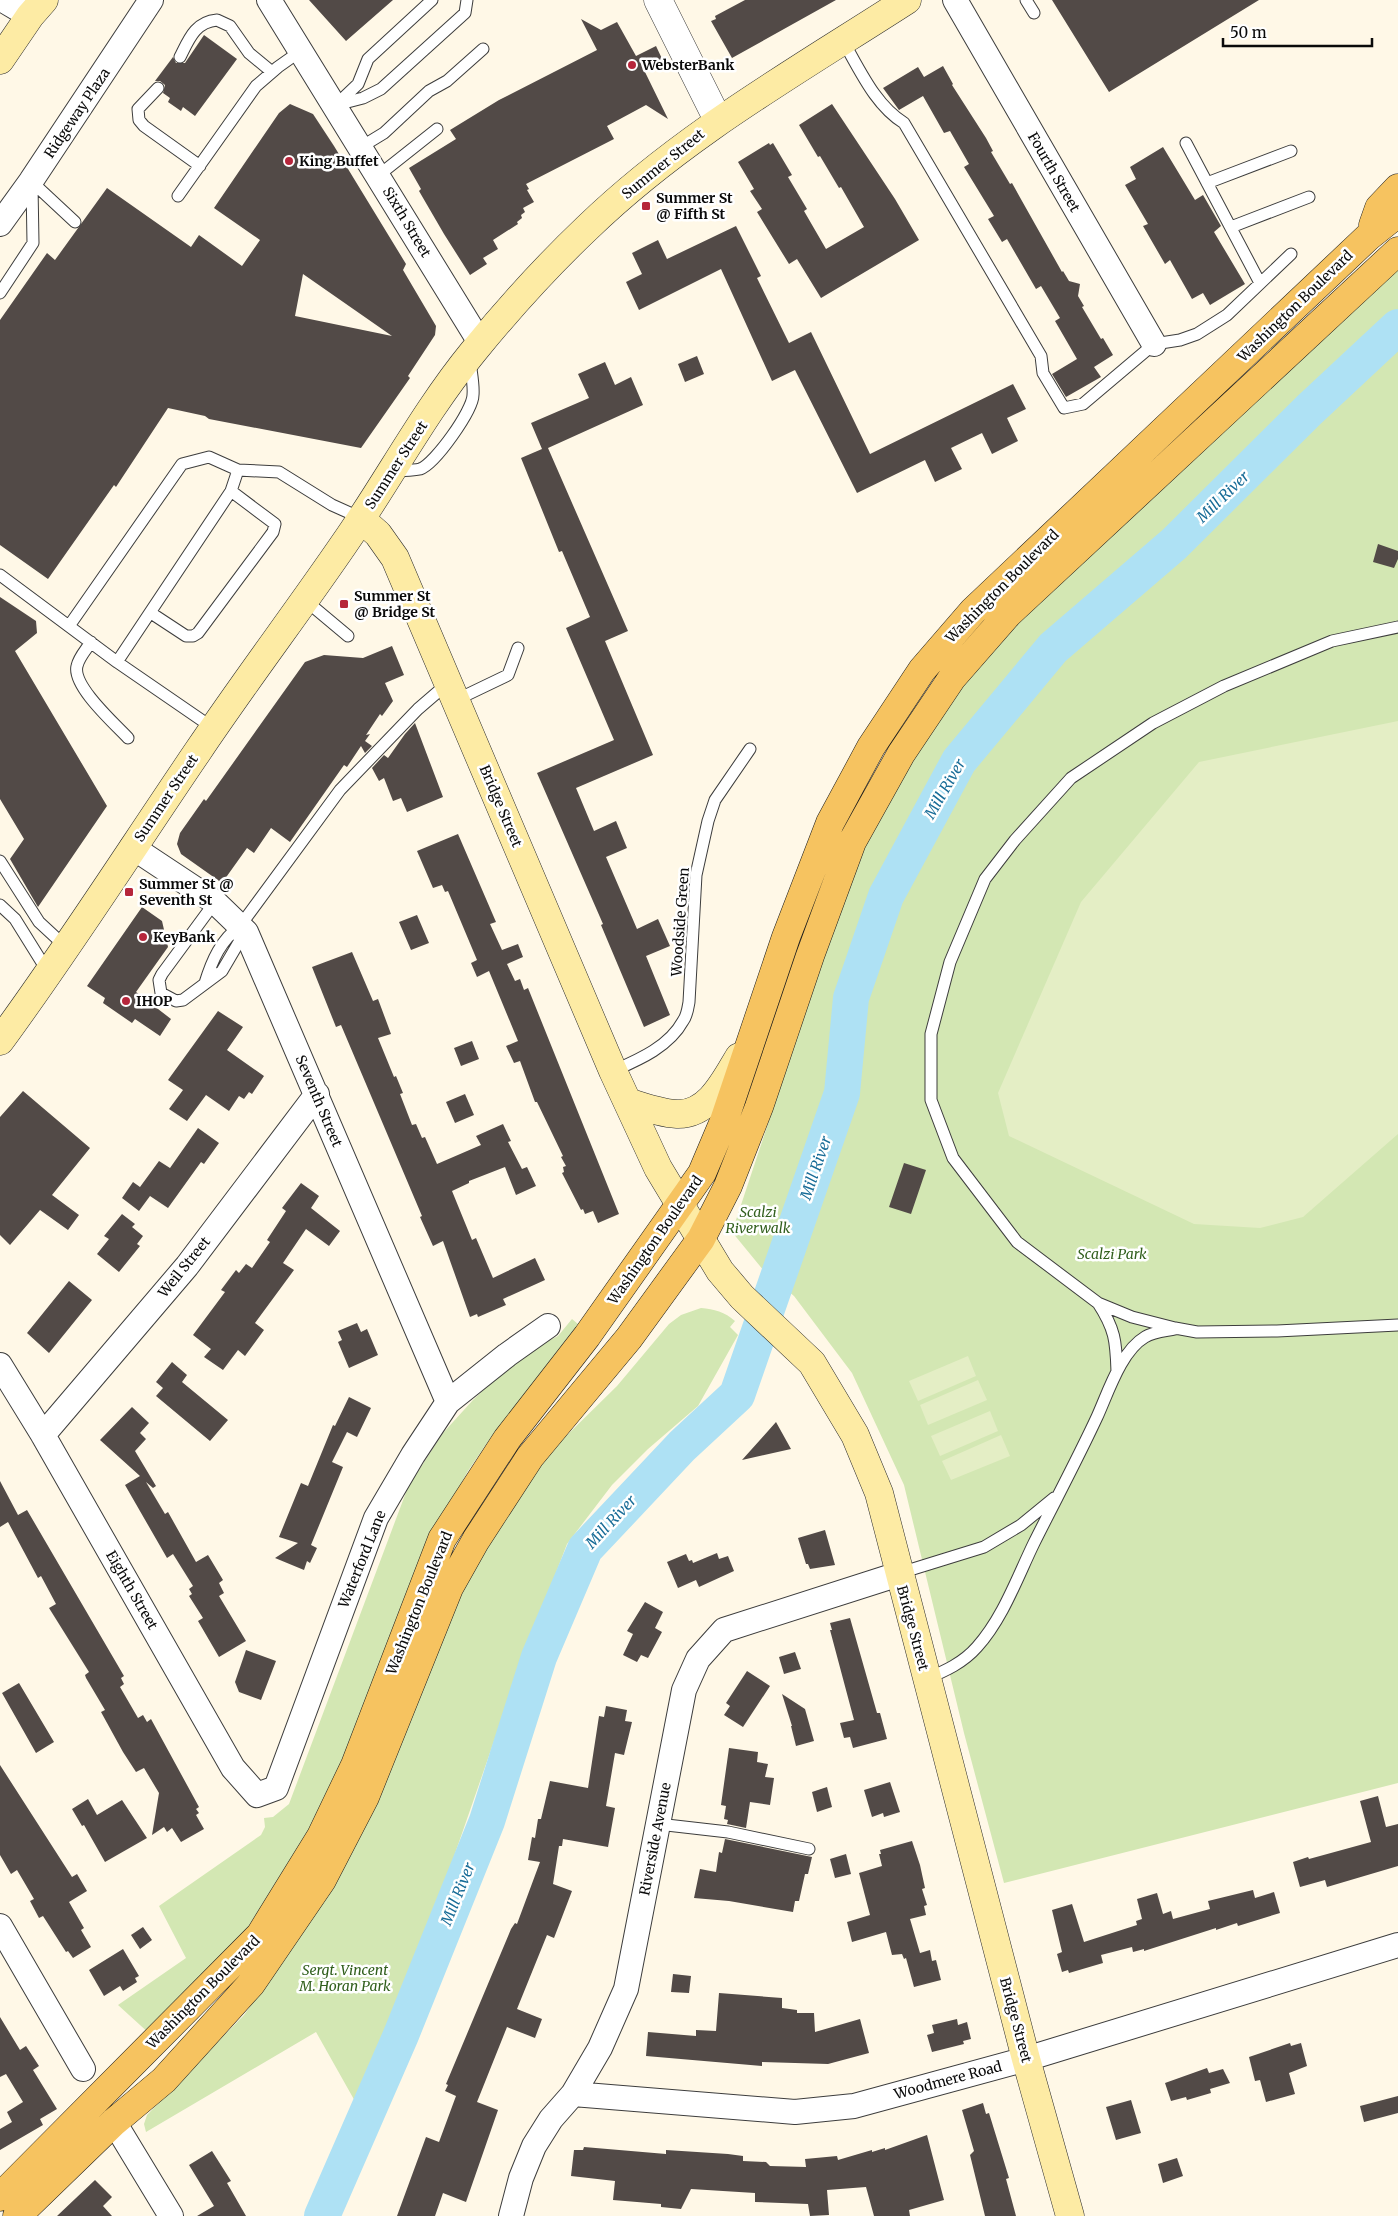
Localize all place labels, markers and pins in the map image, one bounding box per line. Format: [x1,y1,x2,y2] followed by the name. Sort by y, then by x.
[641,56,735,74] place label: WebsterBank
[626,59,638,71] marker: WebsterBank
[299,152,379,170] place label: King Buffet
[283,155,295,167] marker: King Buffet
[656,189,733,223] place label: Summer St @ Fifth St
[640,200,652,212] marker: Summer St @ Fifth St
[354,587,436,621] place label: Summer St @ Bridge St
[338,598,350,610] marker: Summer St @ Bridge St
[139,875,234,909] place label: Summer St @ Seventh St
[123,886,135,898] marker: Summer St @ Seventh St
[153,928,216,946] place label: KeyBank
[137,931,149,943] marker: KeyBank
[136,992,172,1010] place label: IHOP
[120,995,132,1007] marker: IHOP

